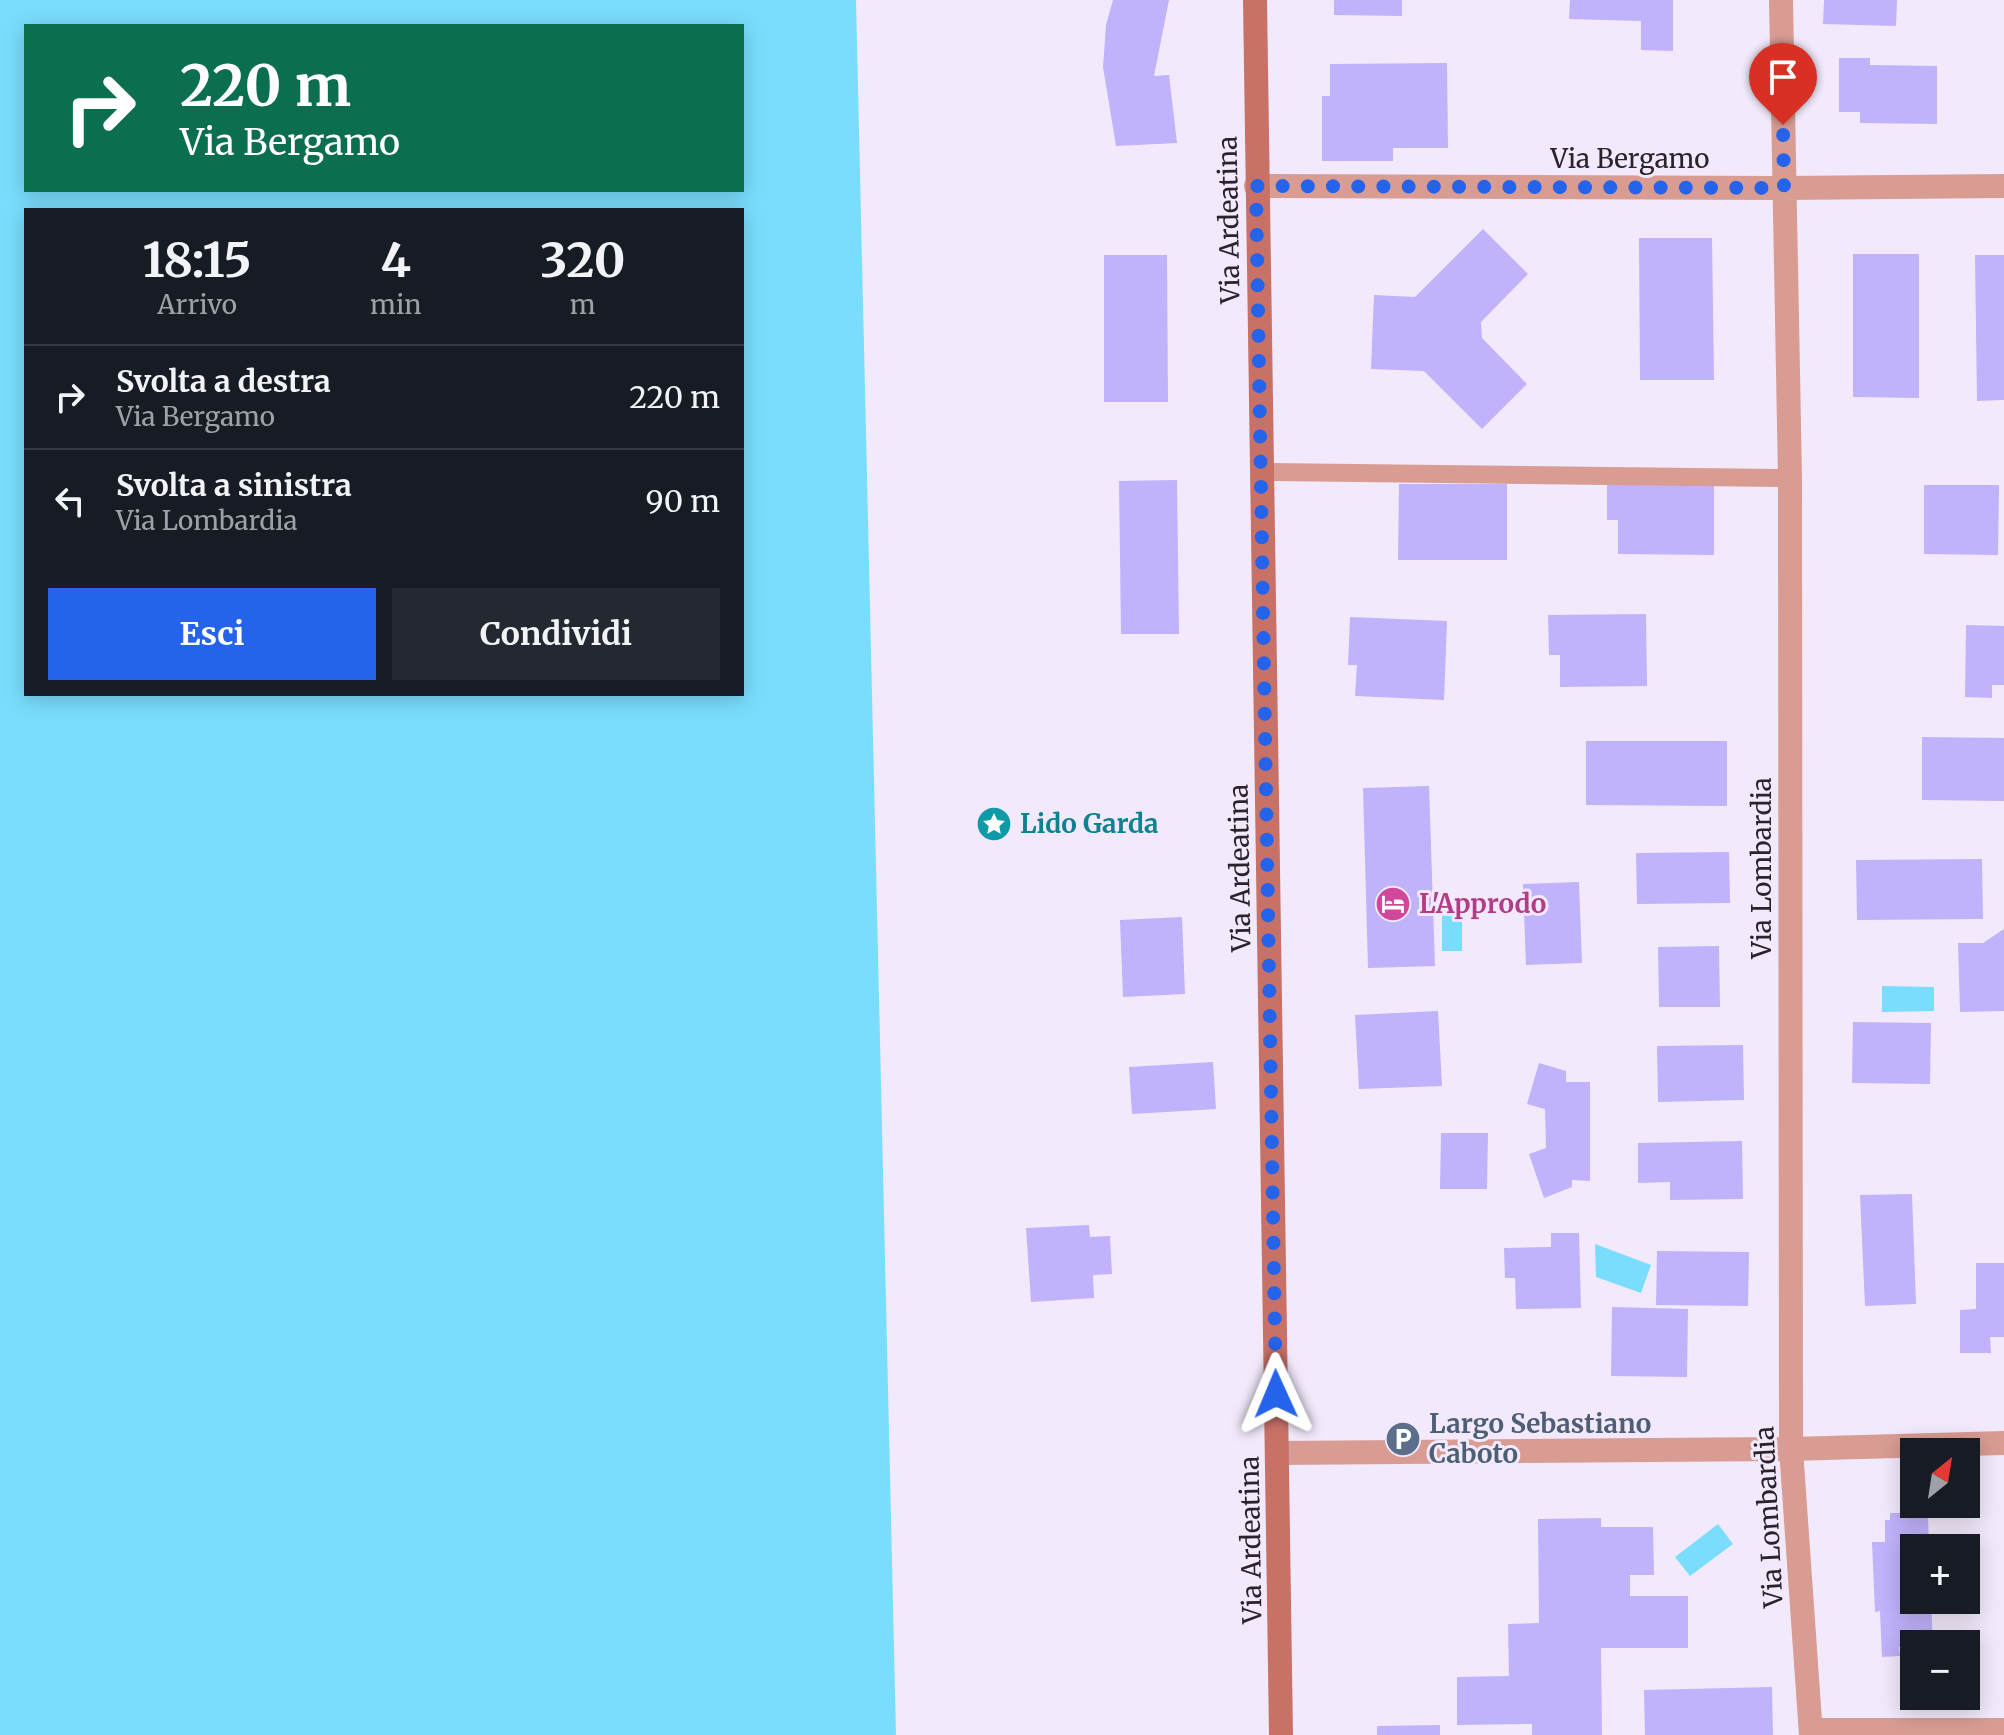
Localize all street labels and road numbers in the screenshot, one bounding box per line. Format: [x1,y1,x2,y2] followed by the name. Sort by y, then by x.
[1211,136,1246,305] street label: Via Ardeatina
[1550,142,1709,175] street label: Via Bergamo
[1745,777,1778,960] street label: Via Lombardia
[1222,784,1257,953] street label: Via Ardeatina
[1747,1425,1790,1610] street label: Via Lombardia
[1233,1456,1268,1625] street label: Via Ardeatina

